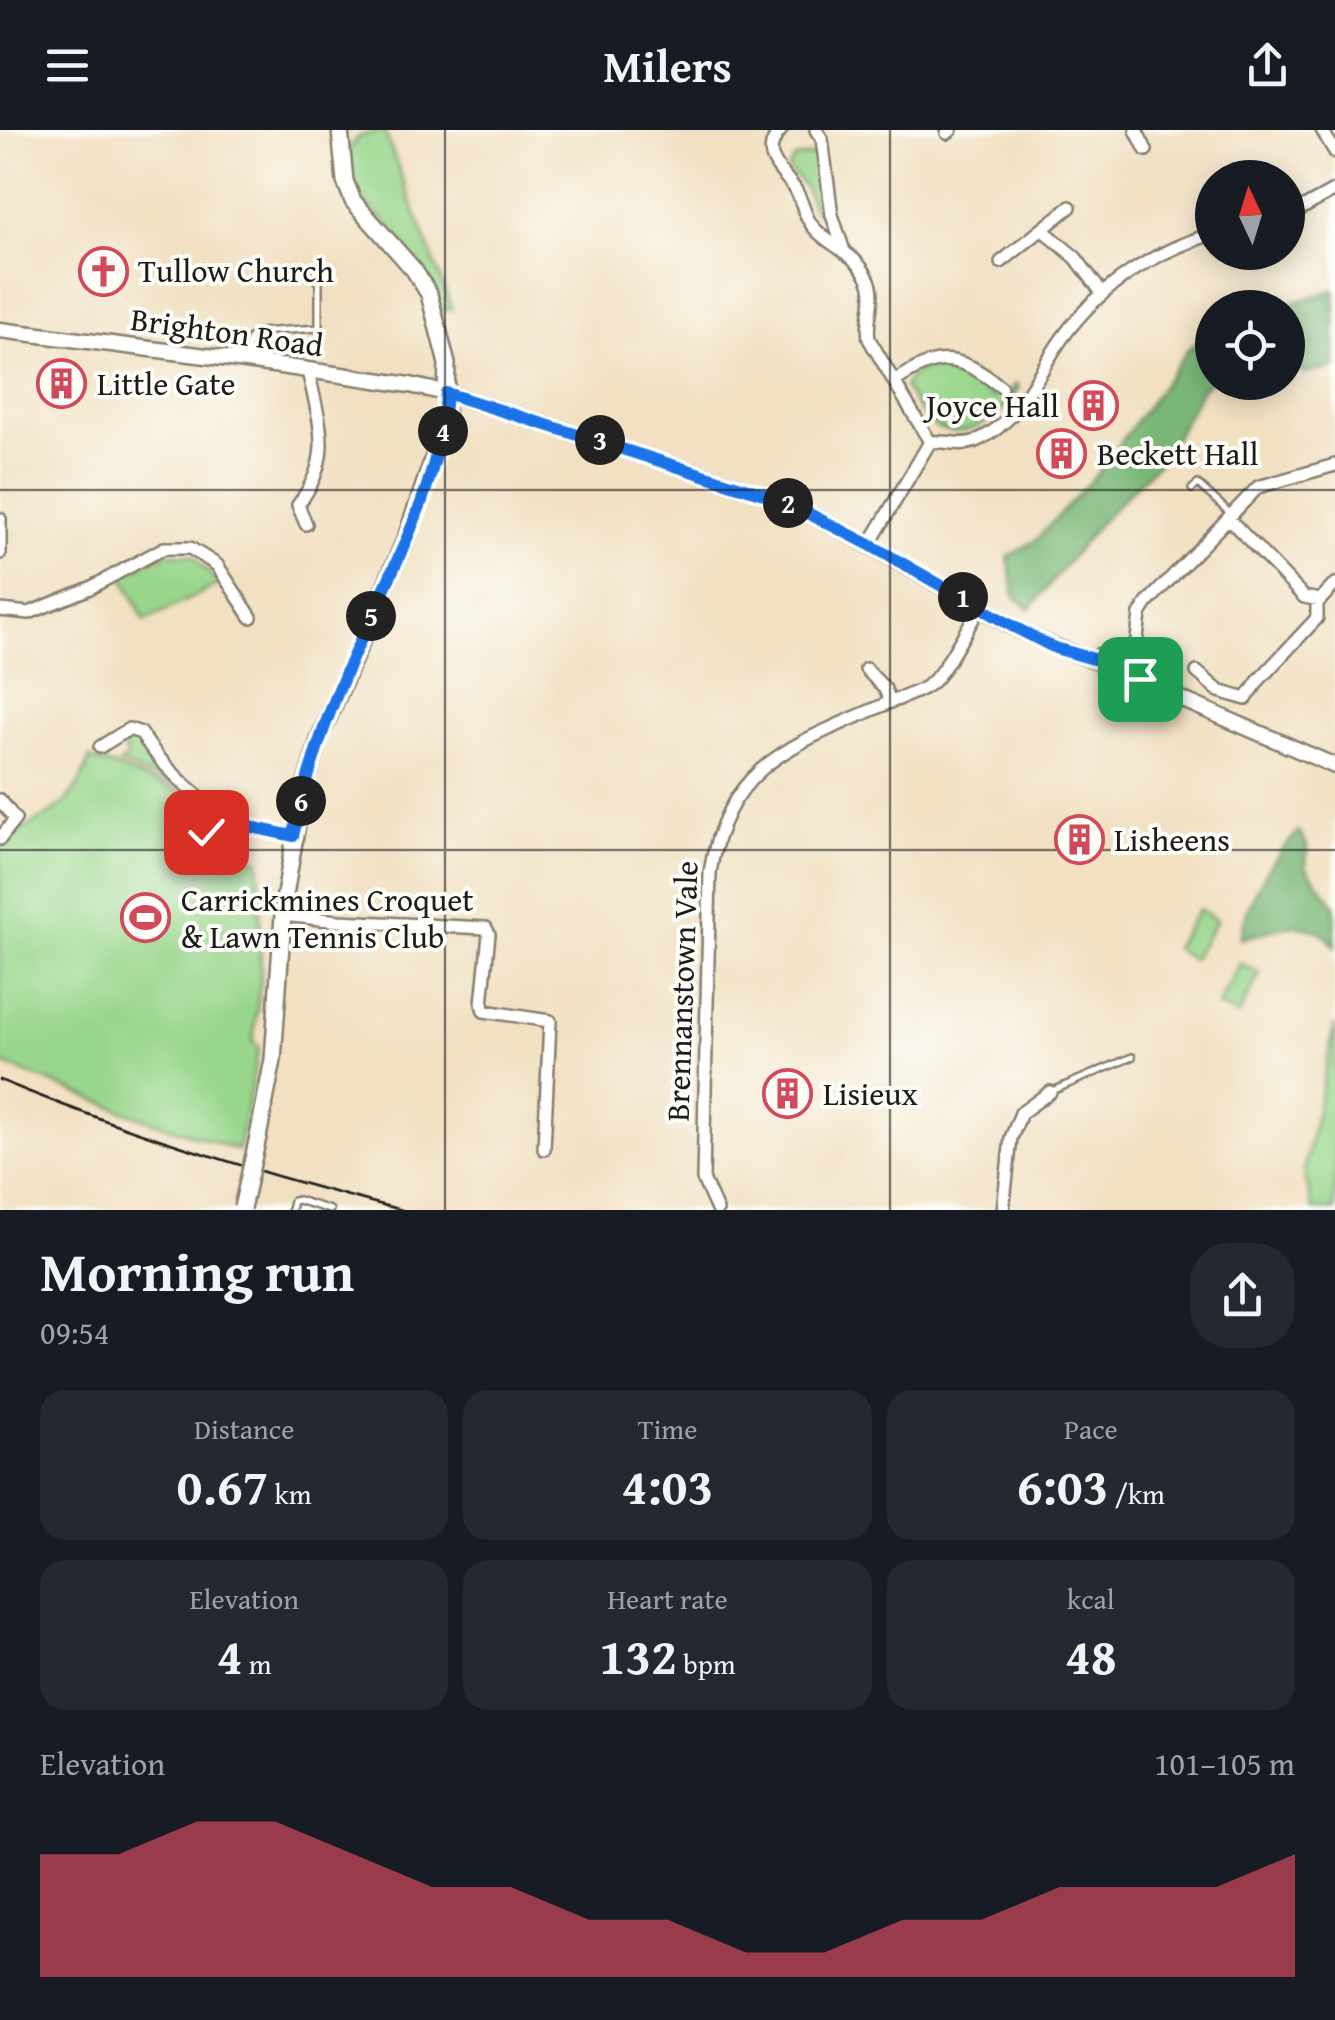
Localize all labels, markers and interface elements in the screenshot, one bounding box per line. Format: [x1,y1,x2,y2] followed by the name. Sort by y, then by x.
[603,33,732,98] text: Milers
[40,38,95,93] icon: menu
[1240,38,1295,93] icon: share
[1195,160,1305,270] north arrow
[1195,160,1305,400] map controls
[77,245,129,297] church icon: Tullow Church
[138,247,334,294] place label: Tullow Church
[1195,290,1305,400] button: locate
[128,295,326,368] street label: Brighton Road
[36,358,88,410] building icon: Little Gate
[97,360,236,407] place label: Little Gate
[1068,380,1120,432] building icon: Joyce Hall
[922,382,1059,429] place label: Joyce Hall
[418,406,468,456] pin: 4
[436,410,450,451] text: 4
[575,415,625,465] pin: 3
[593,419,607,460] text: 3
[1036,428,1088,480] building icon: Beckett Hall
[1097,430,1258,477] place label: Beckett Hall
[763,478,813,528] pin: 2
[781,482,795,523] text: 2
[938,572,988,622] pin: 1
[956,576,970,617] text: 1
[346,591,396,641] pin: 5
[364,595,378,636] text: 5
[1098,637,1183,722] pin
[1113,652,1168,707] icon: arrive
[276,776,326,826] pin: 6
[294,780,308,821] text: 6
[164,790,249,875] pin
[179,805,234,860] icon: check
[1053,814,1105,866] building icon: Lisheens
[1114,816,1230,863] place label: Lisheens
[653,860,710,1122] street label: Brennanstown Vale
[181,876,474,960] place label: Carrickmines Croquet & Lawn Tennis Club
[120,892,172,944] sports icon: Carrickmines Croquet & Lawn Tennis Club
[762,1068,814,1120] building icon: Lisieux
[823,1070,919,1117] place label: Lisieux
[40,1231,354,1311] text: Morning run
[1190,1243,1295,1348] button: share
[40,1309,109,1356] text: 09:54
[194,1408,294,1449] text: Distance
[638,1408,697,1449] text: Time
[1064,1408,1118,1449] text: Pace
[177,1449,268,1522] text: 0.67
[622,1449,713,1522] text: 4:03
[1017,1449,1109,1522] text: 6:03
[268,1473,312,1514] text: km
[1109,1473,1165,1514] text: /km
[189,1578,299,1619] text: Elevation
[607,1578,728,1619] text: Heart rate
[1067,1578,1115,1619] text: kcal
[217,1619,243,1692] text: 4
[599,1619,677,1692] text: 132
[1065,1619,1117,1692] text: 48
[243,1643,272,1684] text: m
[677,1643,736,1684] text: bpm
[40,1740,165,1787] text: Elevation
[1154,1740,1295,1787] text: 101–105 m

